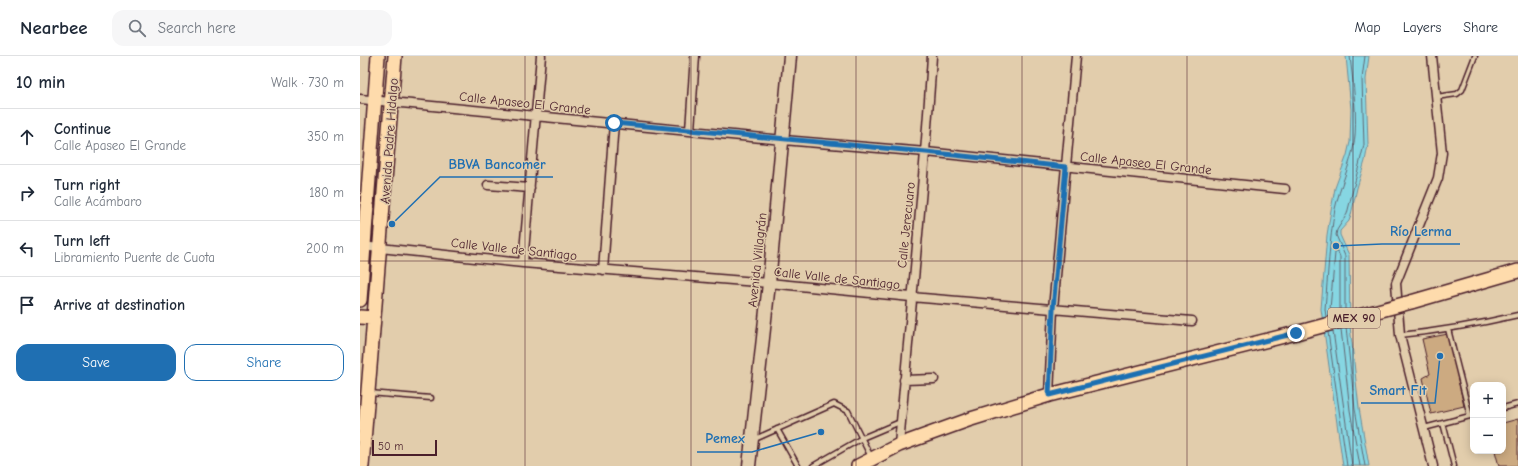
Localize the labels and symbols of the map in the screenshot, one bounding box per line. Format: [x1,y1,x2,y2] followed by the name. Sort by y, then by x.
[377,78,401,204] street label: Avenida Padre Hidalgo
[459,89,592,117] street label: Calle Apaseo El Grande
[605,114,623,132] route start
[1080,149,1213,177] street label: Calle Apaseo El Grande
[440,151,553,177] callout: BBVA Bancomer
[448,156,546,173] text: BBVA Bancomer
[894,181,918,269] street label: Calle Jerecuaro
[745,212,769,308] street label: Avenida Villagrán
[1382,218,1460,244] callout: Río Lerma
[1390,223,1452,240] text: Río Lerma
[450,235,578,263] street label: Calle Valle de Santiago
[773,264,901,292] street label: Calle Valle de Santiago
[1328,308,1380,328] road number: MEX 90
[1287,324,1305,342] route end
[1361,377,1435,403] callout: Smart Fit
[1369,382,1427,399] text: Smart Fit
[697,426,752,452] callout: Pemex
[705,430,745,447] text: Pemex
[372,438,437,457] scale bar

